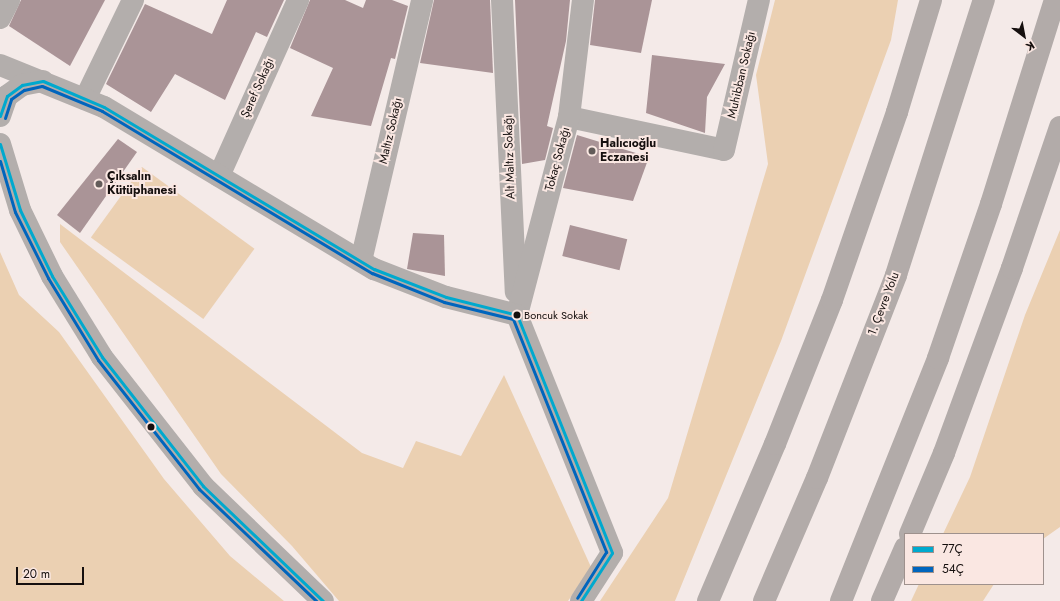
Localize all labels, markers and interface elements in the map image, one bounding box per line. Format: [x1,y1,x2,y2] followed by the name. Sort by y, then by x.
[1004,16,1044,56] north arrow
[725,30,759,120] street label: Muhibban Sokağı
[1023,37,1038,55] text: K
[238,56,278,120] street label: Şeref Sokağı
[376,96,406,166] street label: Maltız Sokağı
[501,114,519,200] street label: Alt Maltız Sokağı
[543,126,573,192] street label: Tokaç Sokağı
[600,137,656,165] place label: Halıcıoğlu Eczanesi
[587,146,597,156] marker: Halıcıoğlu Eczanesi
[107,170,176,198] place label: Çıksalın Kütüphanesi
[94,179,104,189] marker: Çıksalın Kütüphanesi
[865,270,903,338] street label: 1. Çevre Yolu
[524,308,588,322] place label: Boncuk Sokak
[512,310,522,320] marker: Boncuk Sokak
[146,422,156,432] unlabelled marker
[904,533,1044,585] legend
[942,540,963,558] text: 77Ç
[18,559,86,585] scale bar
[942,560,964,578] text: 54Ç
[23,565,50,583] text: 20 m

